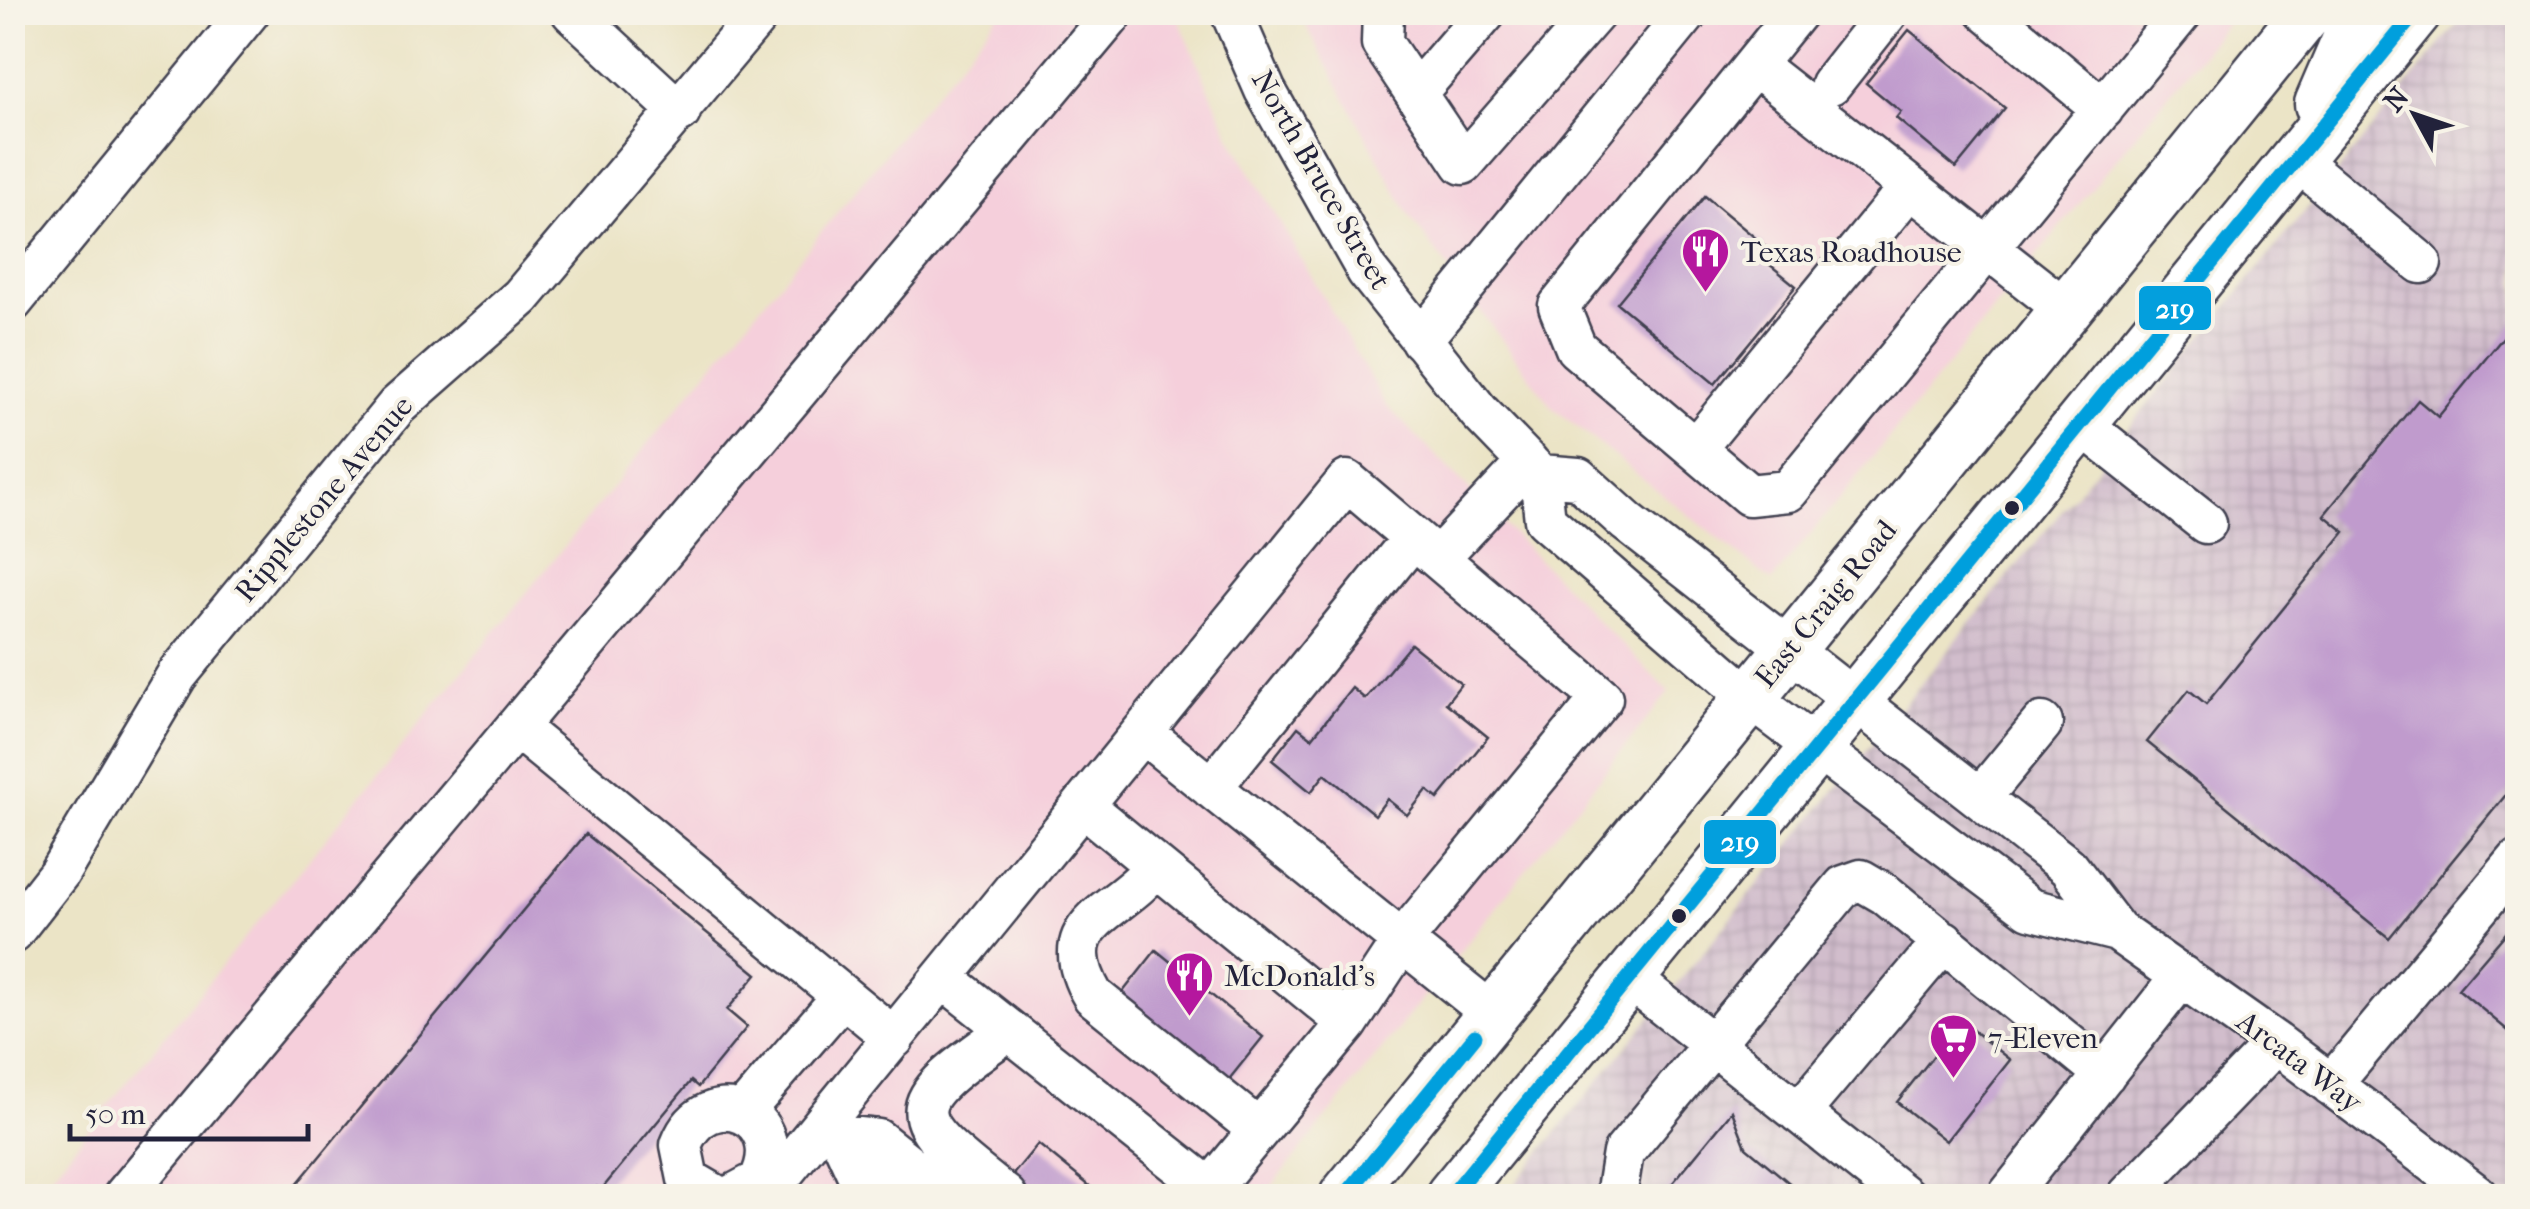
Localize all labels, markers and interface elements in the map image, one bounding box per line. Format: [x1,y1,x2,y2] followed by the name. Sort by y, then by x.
[1244,64,1398,296] street label: North Bruce Street
[2365,65,2465,165] north arrow
[2377,80,2416,118] text: N
[1680,226,1732,294] restaurant icon: Texas Roadhouse
[1741,235,1962,270] place label: Texas Roadhouse
[2137,284,2213,332] line badge: 219
[2155,292,2195,325] text: 219
[228,389,420,609] street label: Ripplestone Avenue
[2002,498,2022,518] unlabelled marker
[1748,513,1905,695] street label: East Craig Road
[1702,818,1778,866] line badge: 219
[1720,825,1760,858] text: 219
[1669,906,1689,926] unlabelled marker
[1163,950,1215,1018] restaurant icon: McDonald's
[1224,959,1375,994] place label: McDonald's
[2229,1003,2369,1121] street label: Arcata Way
[1927,1012,1979,1080] supermarket icon: 7-Eleven
[1988,1021,2098,1056] place label: 7-Eleven
[70,1079,308,1141] scale bar
[85,1097,146,1132] text: 50 m

